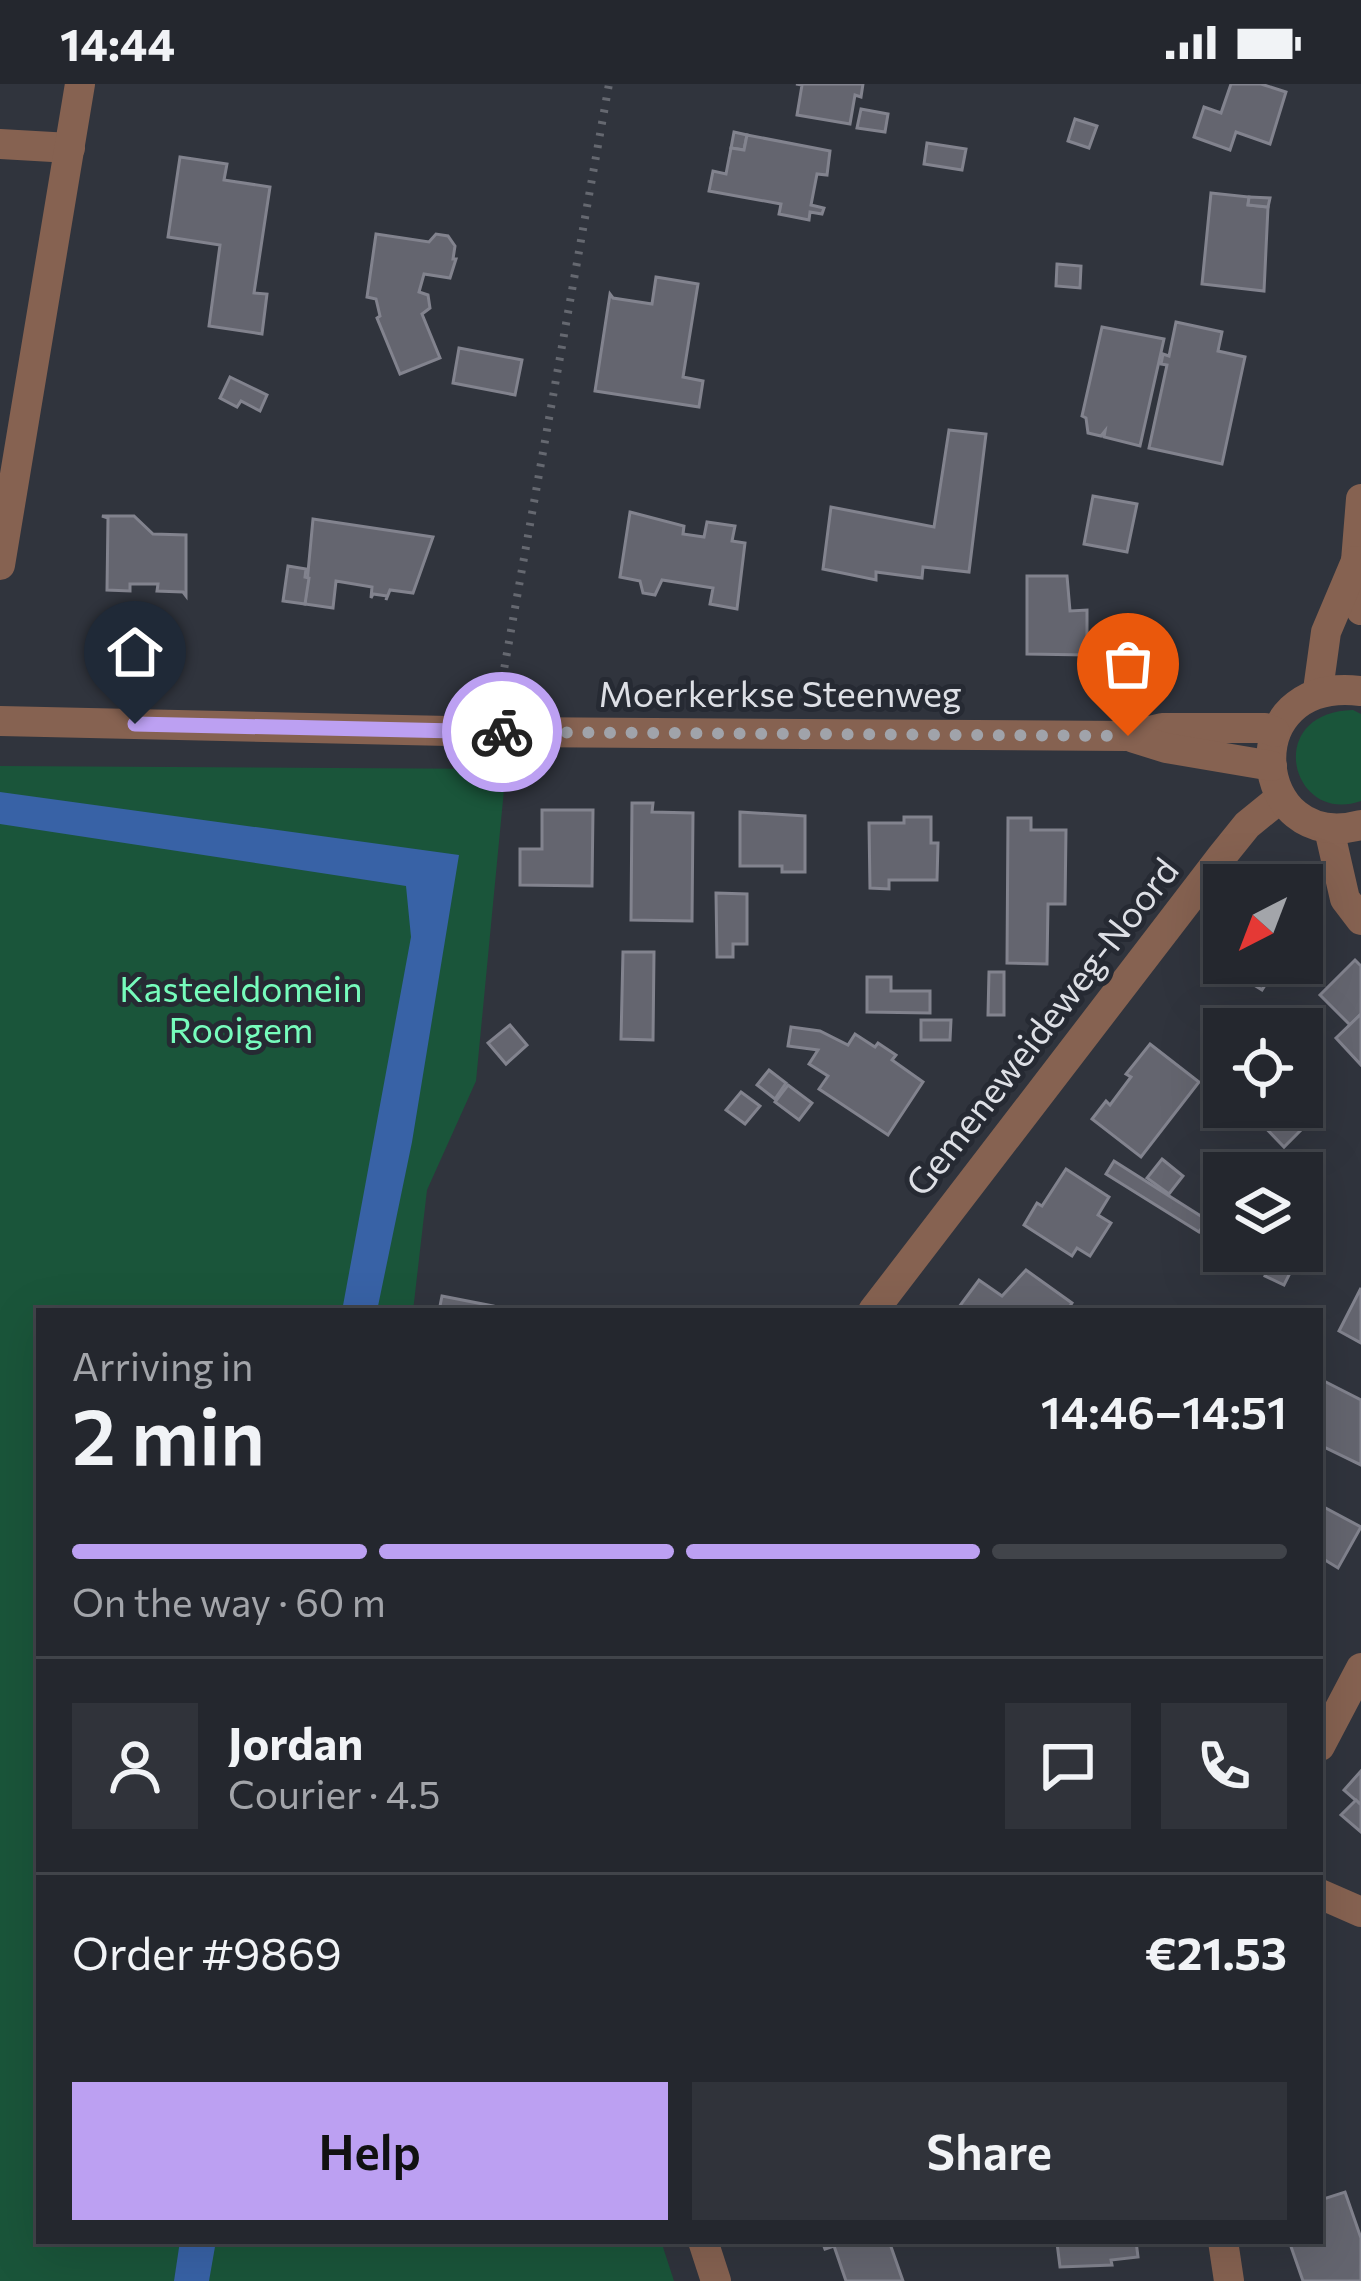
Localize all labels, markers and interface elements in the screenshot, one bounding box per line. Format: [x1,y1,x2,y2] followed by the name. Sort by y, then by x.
[60,15,175,70] text: 14:44
[84,601,186,724] pin
[1077,613,1179,736] pin
[102,619,168,685] icon: home
[1095,631,1161,697] icon: bag
[598,670,962,714] street label: Moerkerkse Steenweg
[442,672,562,792] courier
[469,699,535,765] icon: bike
[895,848,1186,1203] street label: Gemeneweideweg-Noord
[1203,864,1323,984] north arrow
[1203,864,1323,1272] map controls
[119,965,363,1050] park label: Kasteeldomein Rooigem
[1203,1008,1323,1128] button: locate
[1203,1152,1323,1272] button: layers
[72,1341,253,1389] text: Arriving in
[1041,1383,1287,1438] text: 14:46–14:51
[72,1386,265,1481] text: 2 min
[72,1577,386,1625] text: On the way · 60 m
[72,1703,198,1829] button: person
[1005,1703,1131,1829] button: chat
[1161,1703,1287,1829] button: phone
[228,1714,363,1769] text: Jordan
[228,1769,440,1817] text: Courier · 4.5
[72,1924,342,1979] text: Order #9869
[1145,1924,1287,1979] text: €21.53
[72,2082,668,2220] button: Help
[692,2082,1287,2220] button: Share

